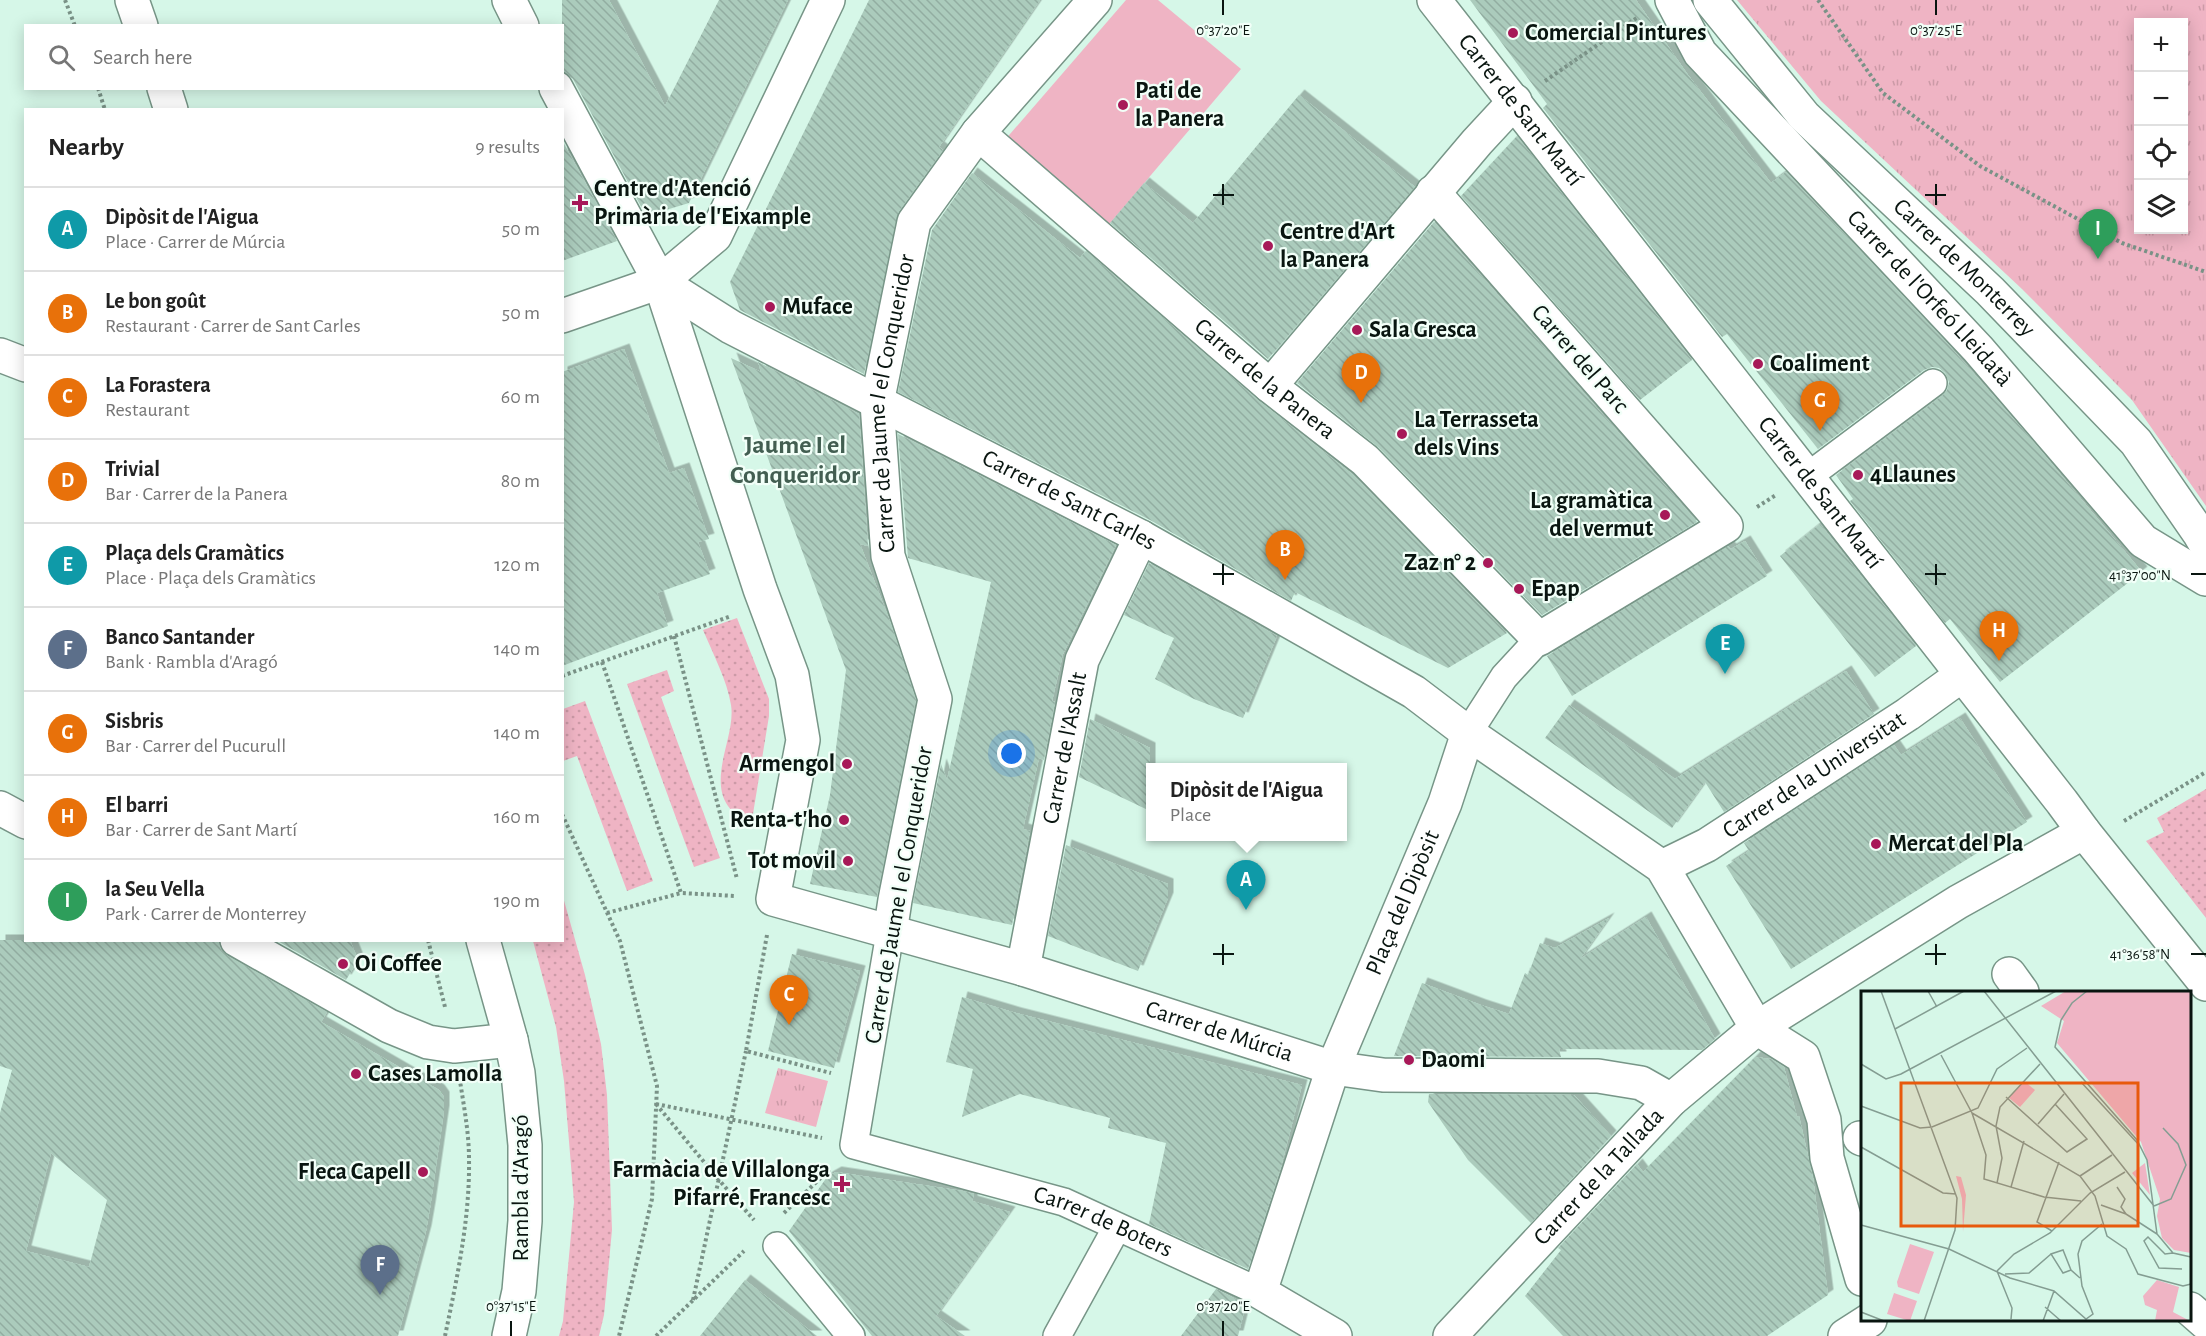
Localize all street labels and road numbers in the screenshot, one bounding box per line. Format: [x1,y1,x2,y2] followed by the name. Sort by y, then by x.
[1454,30,1587,191] street label: Carrer de Sant Martí
[1888,194,2039,342] street label: Carrer de Monterrey
[1842,206,2017,391] street label: Carrer de l'Orfeó Lleidatà
[865,252,919,554] street label: Carrer de Jaume I el Conqueridor
[1527,300,1633,418] street label: Carrer del Parc
[1190,314,1340,444] street label: Carrer de la Panera
[1753,412,1887,574] street label: Carrer de Sant Martí
[978,446,1160,555] street label: Carrer de Sant Carles
[1039,670,1091,826] street label: Carrer de l'Assalt
[1719,707,1910,843] street label: Carrer de la Universitat
[861,744,937,1045] street label: Carrer de Jaume I el Conqueridor
[1362,826,1444,979] street label: Plaça del Dipòsit
[1142,997,1296,1066] street label: Carrer de Múrcia
[1529,1104,1669,1250] street label: Carrer de la Tallada
[509,1115,533,1261] street label: Rambla d'Aragó
[1031,1182,1176,1262] street label: Carrer de Boters

